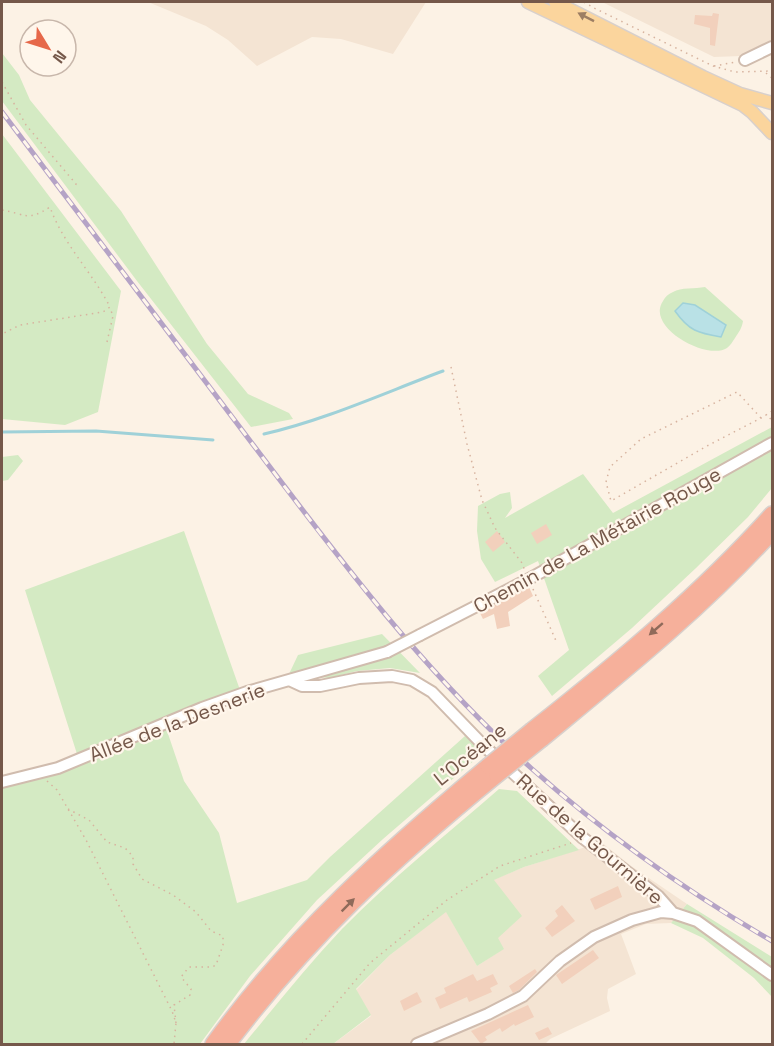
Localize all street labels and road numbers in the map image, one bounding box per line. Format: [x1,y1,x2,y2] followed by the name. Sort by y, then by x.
[468,461,726,619] street label: Chemin de La Métairie Rouge
[85,676,269,768] street label: Allée de la Desnerie
[428,717,512,791] street label: L’Océane
[511,768,669,910] street label: Rue de la Gournière

